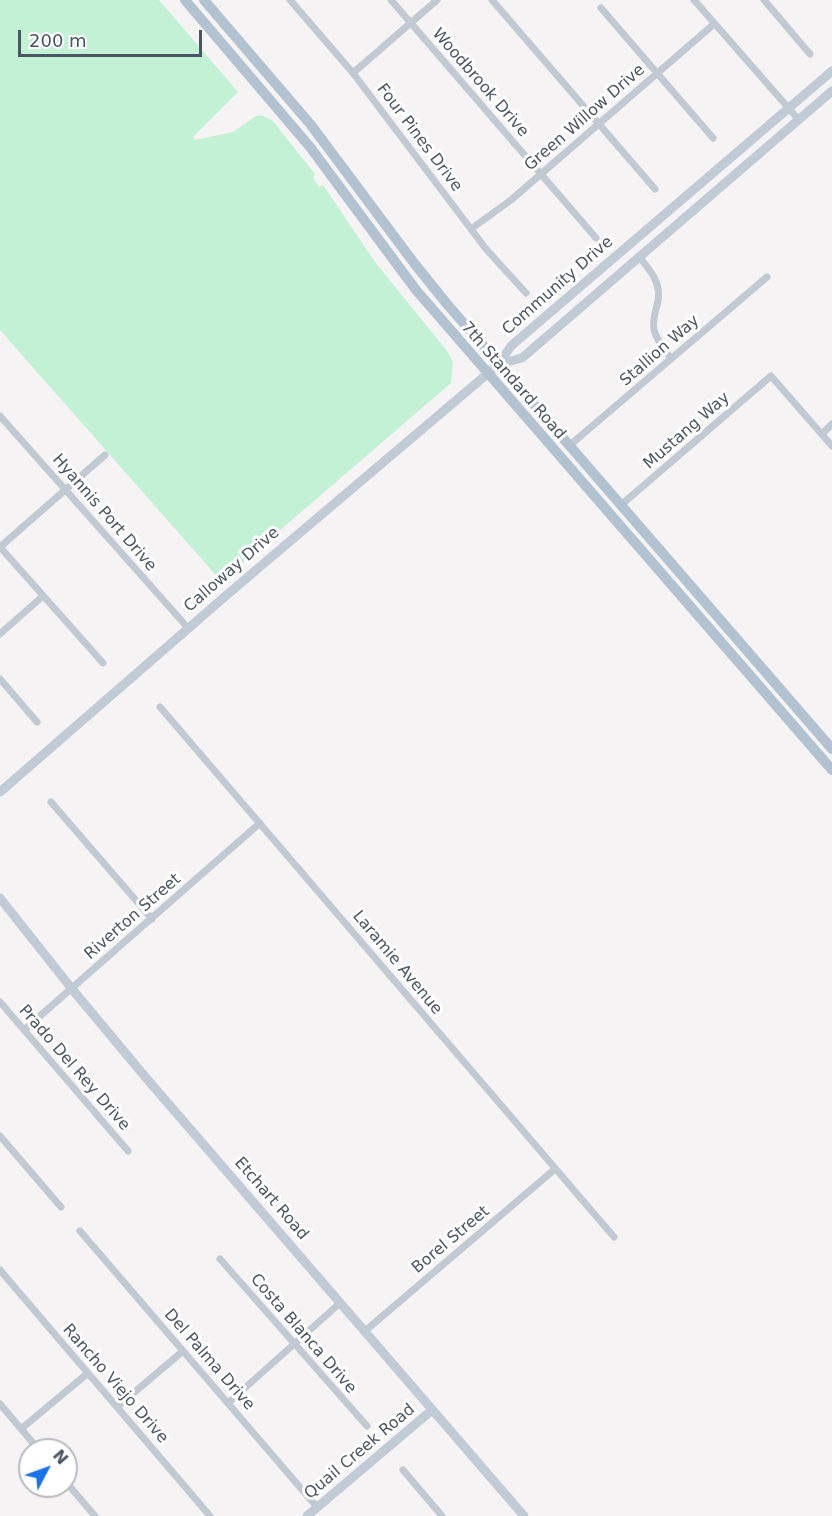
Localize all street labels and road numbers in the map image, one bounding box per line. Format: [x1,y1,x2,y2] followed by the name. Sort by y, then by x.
[428,25,532,141] street label: Woodbrook Drive
[521,61,649,175] street label: Green Willow Drive
[372,80,466,196] street label: Four Pines Drive
[499,233,617,339] street label: Community Drive
[616,311,704,391] street label: Stallion Way
[457,318,569,444] street label: 7th Standard Road
[640,388,734,474] street label: Mustang Way
[48,451,160,575] street label: Hyannis Port Drive
[181,523,283,617] street label: Calloway Drive
[81,870,185,964] street label: Riverton Street
[348,907,446,1019] street label: Laramie Avenue
[14,1001,134,1135] street label: Prado Del Rey Drive
[230,1154,312,1244] street label: Etchart Road
[408,1202,494,1278] street label: Borel Street
[246,1270,360,1398] street label: Costa Blanca Drive
[160,1305,258,1415] street label: Del Palma Drive
[58,1321,172,1447] street label: Rancho Viejo Drive
[301,1400,419,1504] street label: Quail Creek Road

